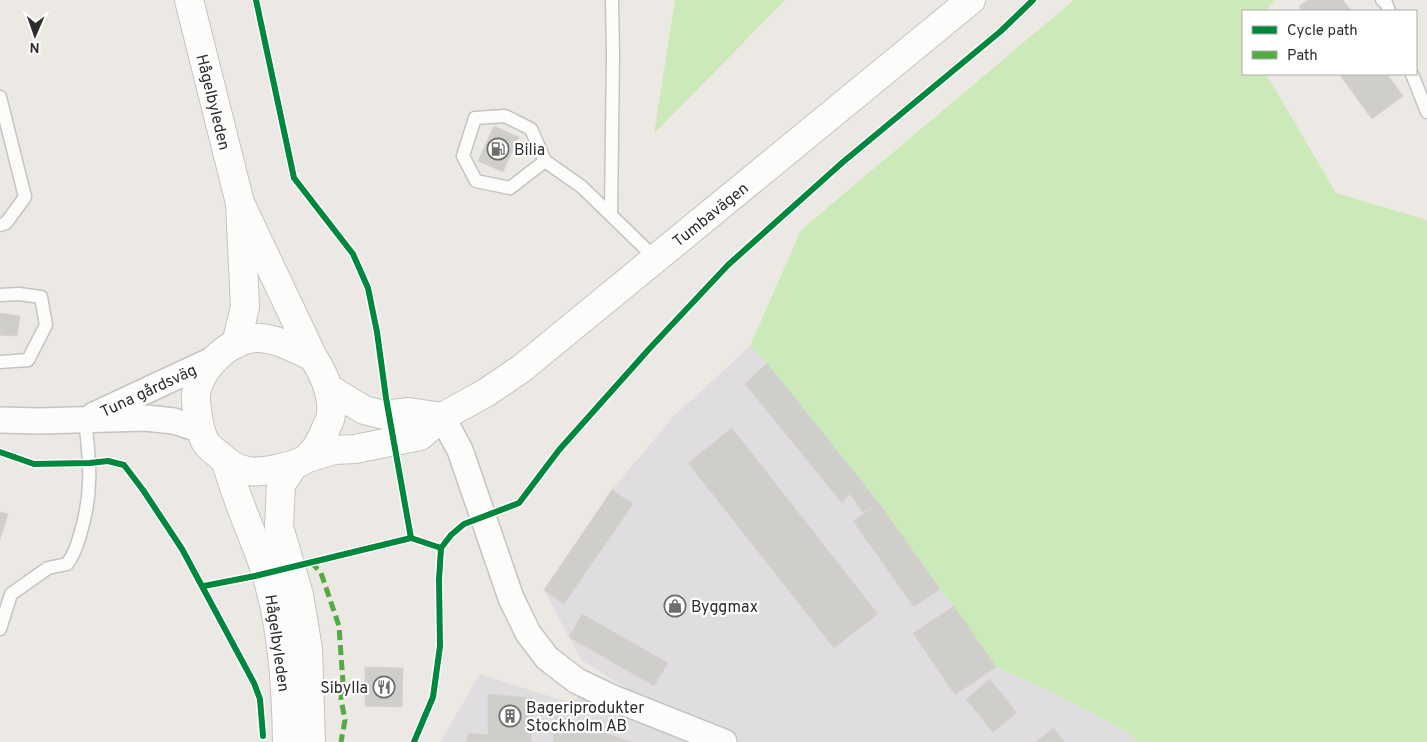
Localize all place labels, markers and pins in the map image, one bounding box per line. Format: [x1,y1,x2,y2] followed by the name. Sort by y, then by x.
[486,137,510,161] fuel station icon: Bilia
[514,141,545,161] place label: Bilia
[663,594,687,618] shop icon: Byggmax
[691,598,758,618] place label: Byggmax
[372,675,396,699] restaurant icon: Sibylla
[320,679,368,699] place label: Sibylla
[526,699,644,737] place label: Bageriprodukter Stockholm AB
[498,704,522,728] building icon: Bageriprodukter Stockholm AB

